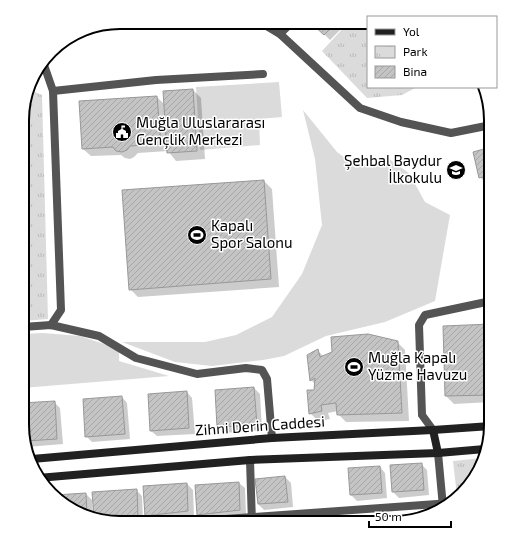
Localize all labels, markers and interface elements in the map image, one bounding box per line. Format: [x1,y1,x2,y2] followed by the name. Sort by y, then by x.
[367,16,497,88] legend
[403,24,420,38] text: Yol
[403,44,428,58] text: Park
[403,64,427,78] text: Bina
[136,113,265,149] place label: Muğla Uluslararası Gençlik Merkezi
[111,121,133,143] public building icon: Muğla Uluslararası Gençlik Merkezi
[344,151,442,186] place label: Şehbal Baydur İlkokulu
[445,159,467,181] school or university icon: Şehbal Baydur İlkokulu
[211,216,293,251] place label: Kapalı Spor Salonu
[186,224,208,246] sports icon: Kapalı Spor Salonu
[368,348,467,383] place label: Muğla Kapalı Yüzme Havuzu
[343,356,365,378] sports icon: Muğla Kapalı Yüzme Havuzu
[195,411,325,439] street label: Zihni Derin Caddesi
[369,503,451,529] scale bar
[375,509,402,523] text: 50 m

